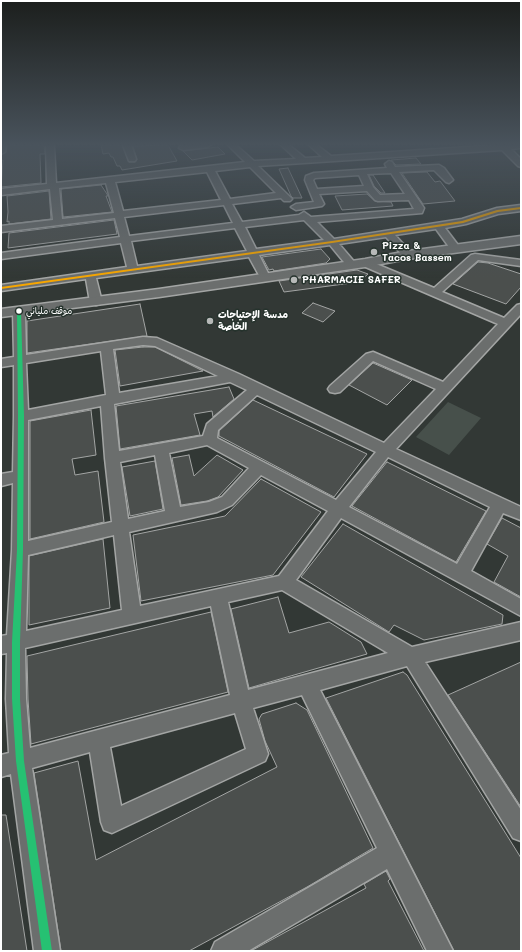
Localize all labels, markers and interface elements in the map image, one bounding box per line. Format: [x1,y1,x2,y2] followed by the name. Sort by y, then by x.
[382,240,452,264] place label: Pizza & Tacos Bassem
[369,247,379,257] marker: Pizza & Tacos Bassem
[302,274,401,286] place label: PHARMACIE SAFER
[289,275,299,285] marker: PHARMACIE SAFER
[14,306,24,316] marker: موقف ملياني
[26,306,72,316] place label: موقف ملياني
[218,309,288,332] place label: مدسة الإحتياجات الخاصة
[205,316,215,326] marker: مدسة الإحتياجات الخاصة

